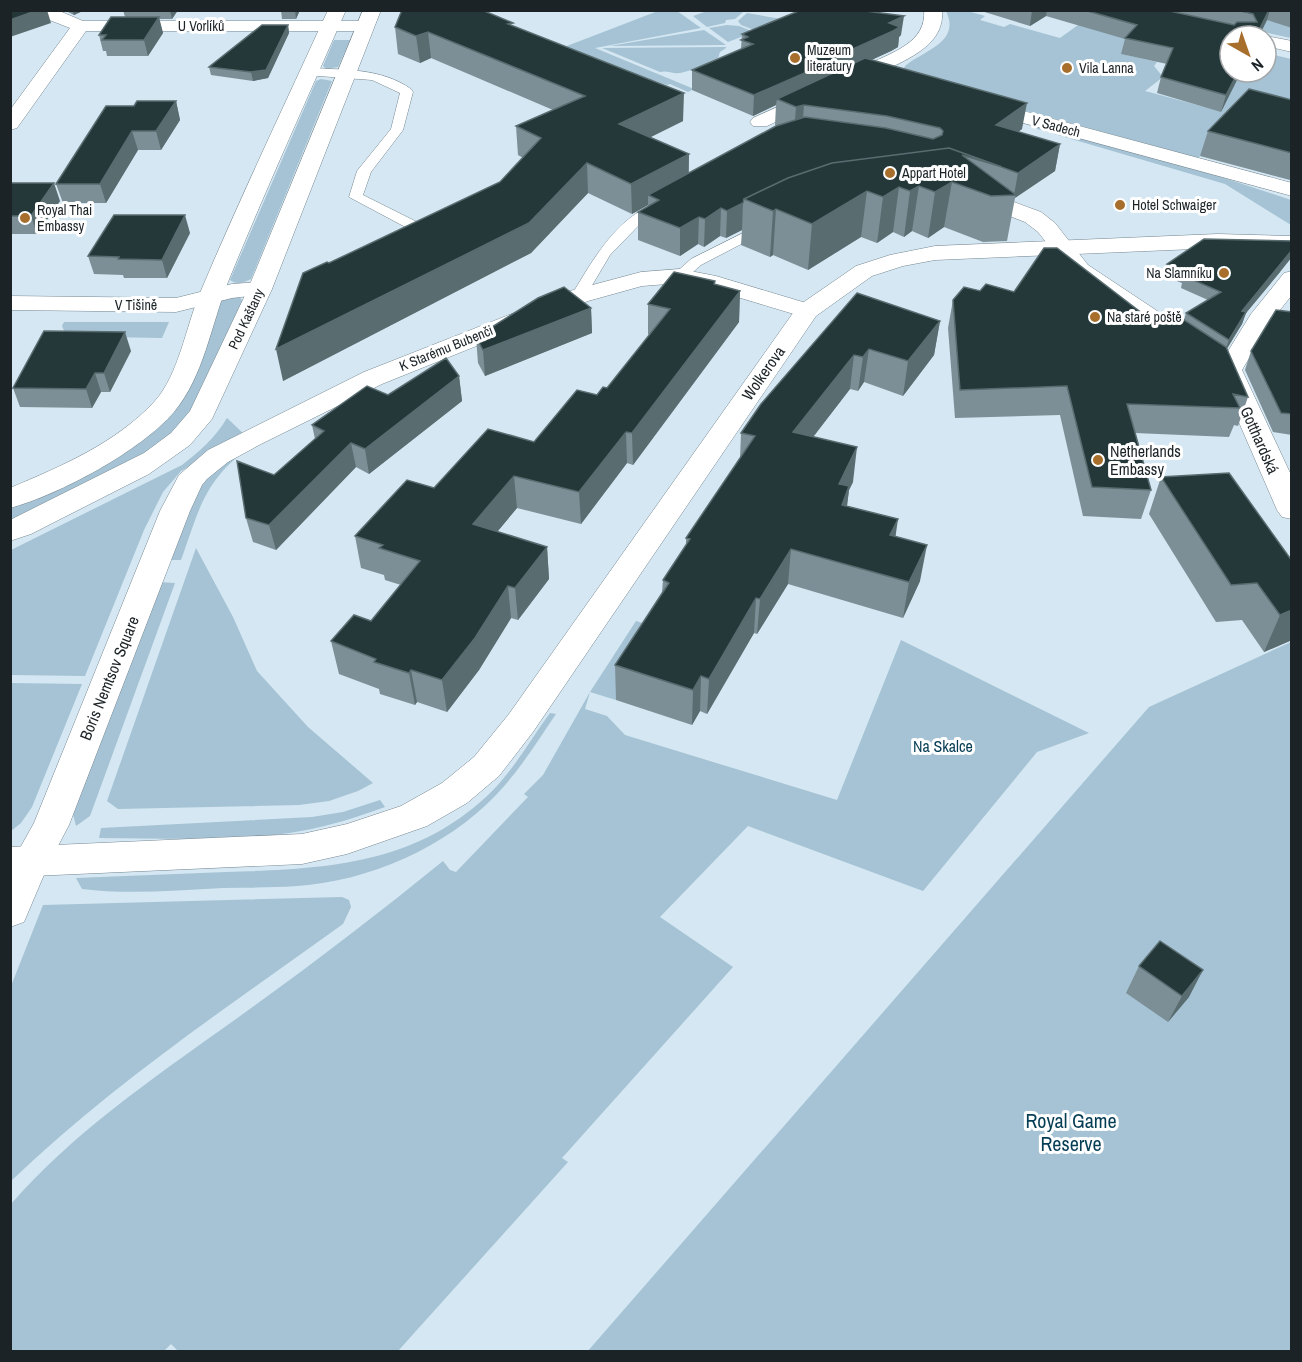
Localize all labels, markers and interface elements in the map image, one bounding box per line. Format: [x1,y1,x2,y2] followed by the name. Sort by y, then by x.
[178,17,224,35] street label: U Vorlíků
[1218,24,1278,84] north arrow
[807,41,852,75] place label: Muzeum literatury
[788,51,802,65] marker: Muzeum literatury
[1247,54,1268,77] text: N
[1079,59,1134,77] place label: Vila Lanna
[1060,61,1074,75] marker: Vila Lanna
[1030,111,1082,141] street label: V Sadech
[901,164,966,182] place label: Appart Hotel
[883,166,897,180] marker: Appart Hotel
[1132,196,1216,214] place label: Hotel Schwaiger
[1113,198,1127,212] marker: Hotel Schwaiger
[37,201,92,235] place label: Royal Thai Embassy
[18,211,32,225] marker: Royal Thai Embassy
[1146,264,1212,282] place label: Na Slamníku
[1217,266,1231,280] marker: Na Slamníku
[224,285,268,352] street label: Pod Kaštany
[115,296,157,314] street label: V Tišině
[1107,308,1182,326] place label: Na staré poště
[1088,310,1102,324] marker: Na staré poště
[396,321,496,375] street label: K Starému Bubenči
[736,341,790,405] street label: Wolkerova
[1235,403,1285,478] street label: Gotthardská
[1110,440,1181,480] place label: Netherlands Embassy
[1091,453,1105,467] marker: Netherlands Embassy
[74,613,144,743] street label: Boris Nemtsov Square
[913,735,973,757] park label: Na Skalce
[1025,1107,1117,1157] park label: Royal Game Reserve

